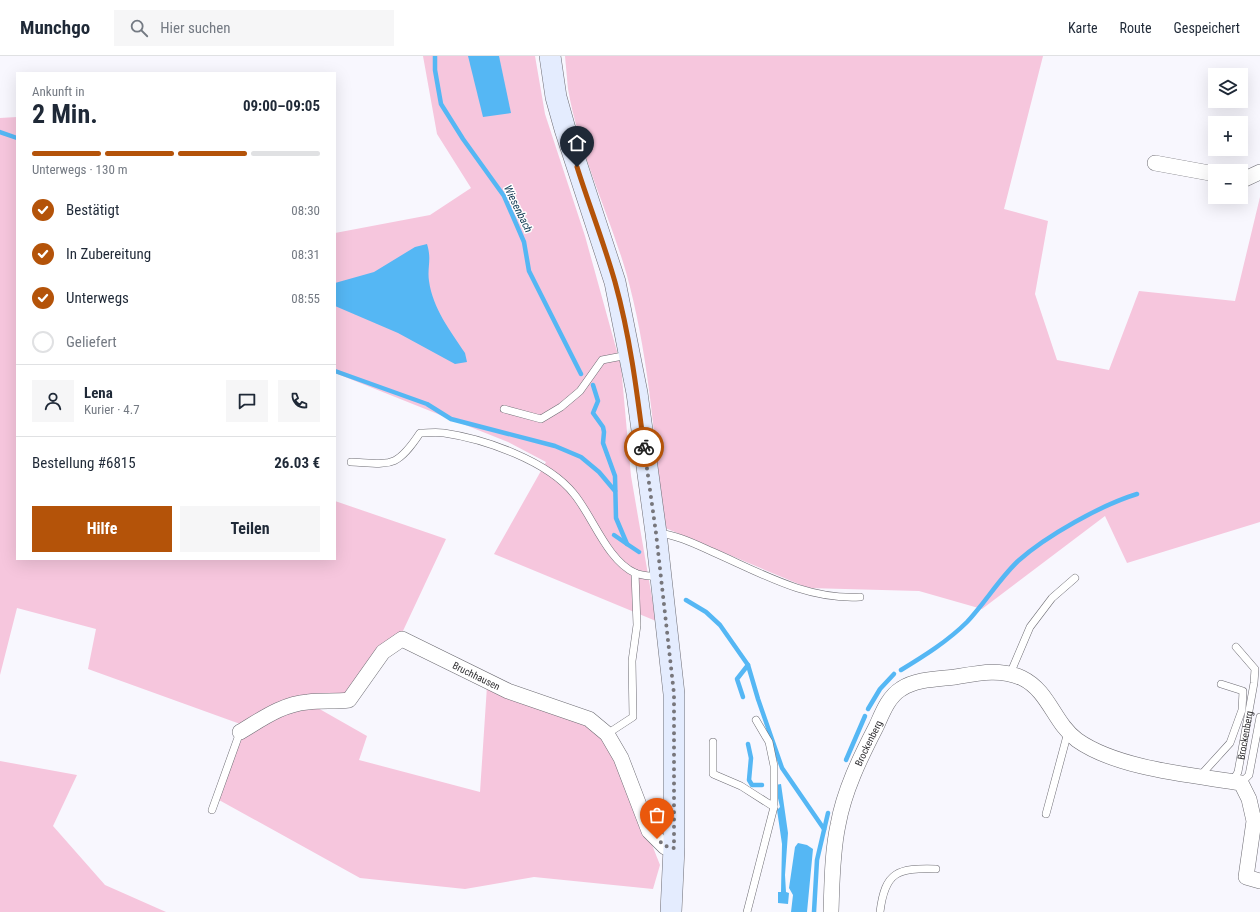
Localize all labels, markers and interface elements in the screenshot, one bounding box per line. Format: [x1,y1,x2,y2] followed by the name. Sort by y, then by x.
[114,10,394,46] search box
[20,16,90,39] text: Munchgo
[128,17,150,39] icon: search
[160,19,231,37] text: Hier suchen
[1068,20,1098,36] text: Karte
[1120,20,1152,36] text: Route
[1174,20,1240,36] text: Gespeichert
[1208,68,1248,204] map controls
[1208,68,1248,108] button: layers
[32,84,84,99] text: Ankunft in
[243,97,320,115] text: 09:00–09:05
[32,99,98,129] text: 2 Min.
[1208,116,1248,156] button: +
[560,126,594,167] pin
[566,132,588,154] icon: home
[32,162,128,177] text: Unterwegs · 130 m
[1208,164,1248,204] button: −
[501,183,535,235] water label: Wiesenbach
[32,199,54,221] icon: check
[66,201,119,219] text: Bestätigt
[291,203,320,218] text: 08:30
[32,243,54,265] icon: check
[66,245,151,263] text: In Zubereitung
[291,247,320,262] text: 08:31
[32,287,54,309] icon: check
[66,289,129,307] text: Unterwegs
[291,291,320,306] text: 08:55
[66,333,117,351] text: Geliefert
[32,380,74,422] button: person
[226,380,268,422] button: chat
[278,380,320,422] button: phone
[84,384,113,402] text: Lena
[84,402,140,417] text: Kurier · 4.7
[624,427,664,467] courier
[633,436,655,458] icon: bike
[32,454,136,472] text: Bestellung #6815
[274,454,320,472] text: 26.03 €
[32,506,172,552] button: Hilfe
[180,506,320,552] button: Teilen
[451,659,502,692] street label: Bruchhausen
[1235,710,1254,761] street label: Brockenberg
[852,719,884,768] street label: Brockenberg
[640,798,674,839] pin
[646,804,668,826] icon: bag

